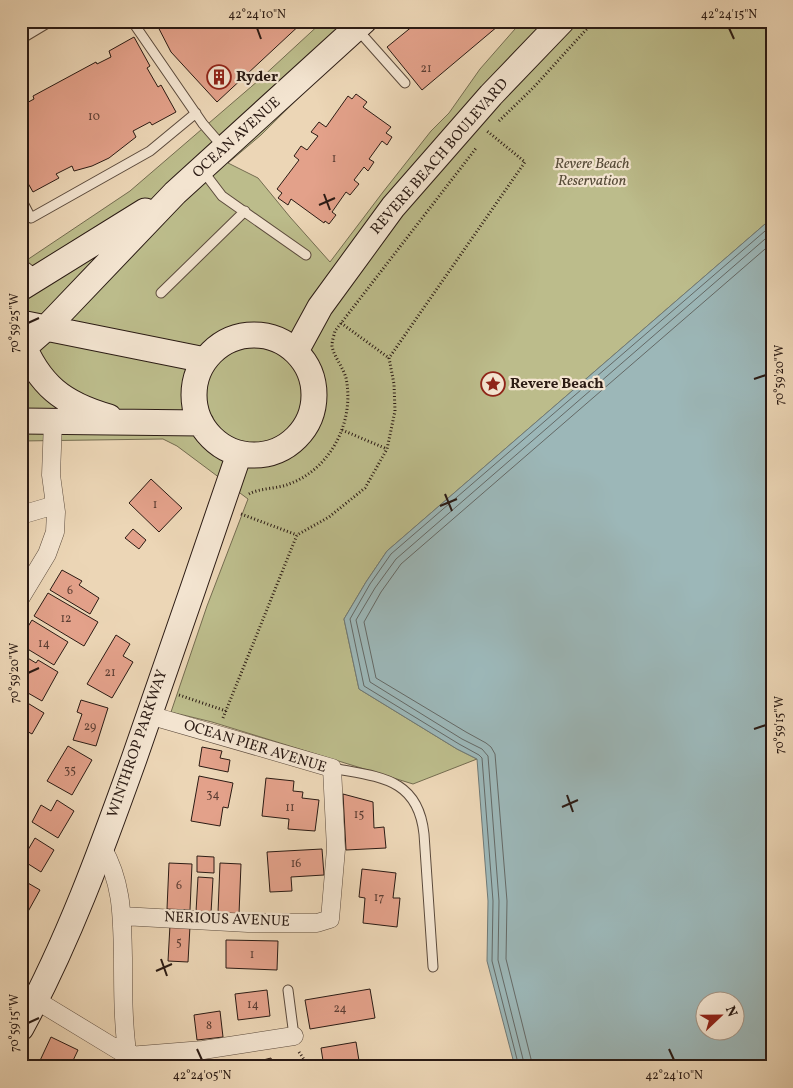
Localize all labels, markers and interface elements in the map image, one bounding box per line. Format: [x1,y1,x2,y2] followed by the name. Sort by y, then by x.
[228,7,286,23] text: 42°24'10"N
[701,7,757,23] text: 42°24'15"N
[420,61,432,77] house number: 21
[206,64,232,90] building icon: Ryder
[236,67,278,88] place label: Ryder
[366,74,514,240] street label: REVERE BEACH BOULEVARD
[188,93,286,183] street label: OCEAN AVENUE
[88,109,100,125] house number: 10
[332,151,336,167] house number: 1
[555,154,629,192] park label: Revere Beach Reservation
[7,293,23,353] text: 70°59'25"W
[772,345,788,405] text: 70°59'20"W
[480,371,506,397] place icon: Revere Beach
[510,374,604,395] place label: Revere Beach
[153,497,157,513] house number: 1
[67,583,73,599] house number: 6
[60,611,72,627] house number: 12
[38,636,50,652] house number: 14
[7,643,23,703] text: 70°59'20"W
[104,665,116,681] house number: 21
[103,667,173,821] street label: WINTHROP PARKWAY
[772,696,788,754] text: 70°59'15"W
[181,715,329,779] street label: OCEAN PIER AVENUE
[84,719,96,735] house number: 29
[64,763,76,779] house number: 35
[206,787,220,803] house number: 34
[285,800,295,816] house number: 11
[354,807,364,823] house number: 15
[291,856,301,872] house number: 16
[176,878,182,894] house number: 6
[374,890,384,906] house number: 17
[164,907,290,933] street label: NERIOUS AVENUE
[176,935,182,951] house number: 5
[250,947,254,963] house number: 1
[696,990,746,1040] north arrow
[7,994,23,1052] text: 70°59'15"W
[247,997,259,1013] house number: 14
[333,1001,347,1017] house number: 24
[720,1003,741,1020] text: N
[206,1018,212,1034] house number: 8
[173,1068,231,1084] text: 42°24'05"N
[645,1068,703,1084] text: 42°24'10"N

